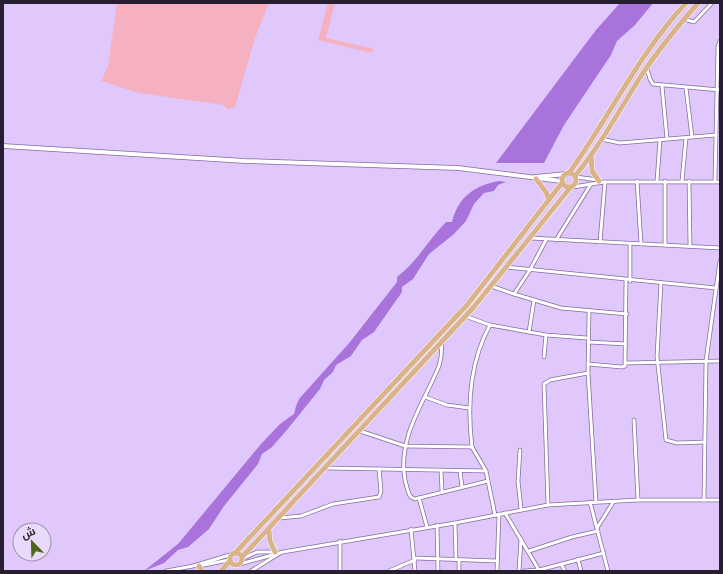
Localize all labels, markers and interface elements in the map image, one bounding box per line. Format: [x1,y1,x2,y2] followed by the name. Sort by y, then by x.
[12,522,52,562] north arrow
[19,524,38,543] text: ش

